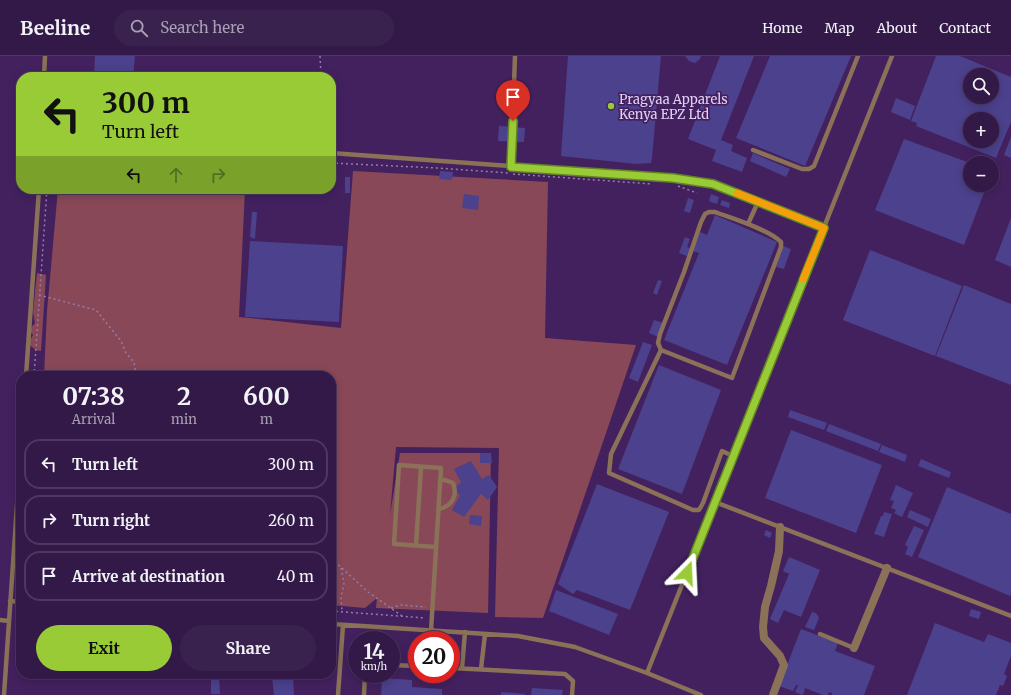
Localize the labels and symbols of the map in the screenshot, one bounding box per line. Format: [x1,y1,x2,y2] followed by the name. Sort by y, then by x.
[496,80,530,121] pin
[619,91,728,123] place label: Pragyaa Apparels Kenya EPZ Ltd
[606,101,616,111] marker: Pragyaa Apparels Kenya EPZ Ltd
[666,552,708,594] position arrow
[408,631,460,683] speed limit sign: 20

